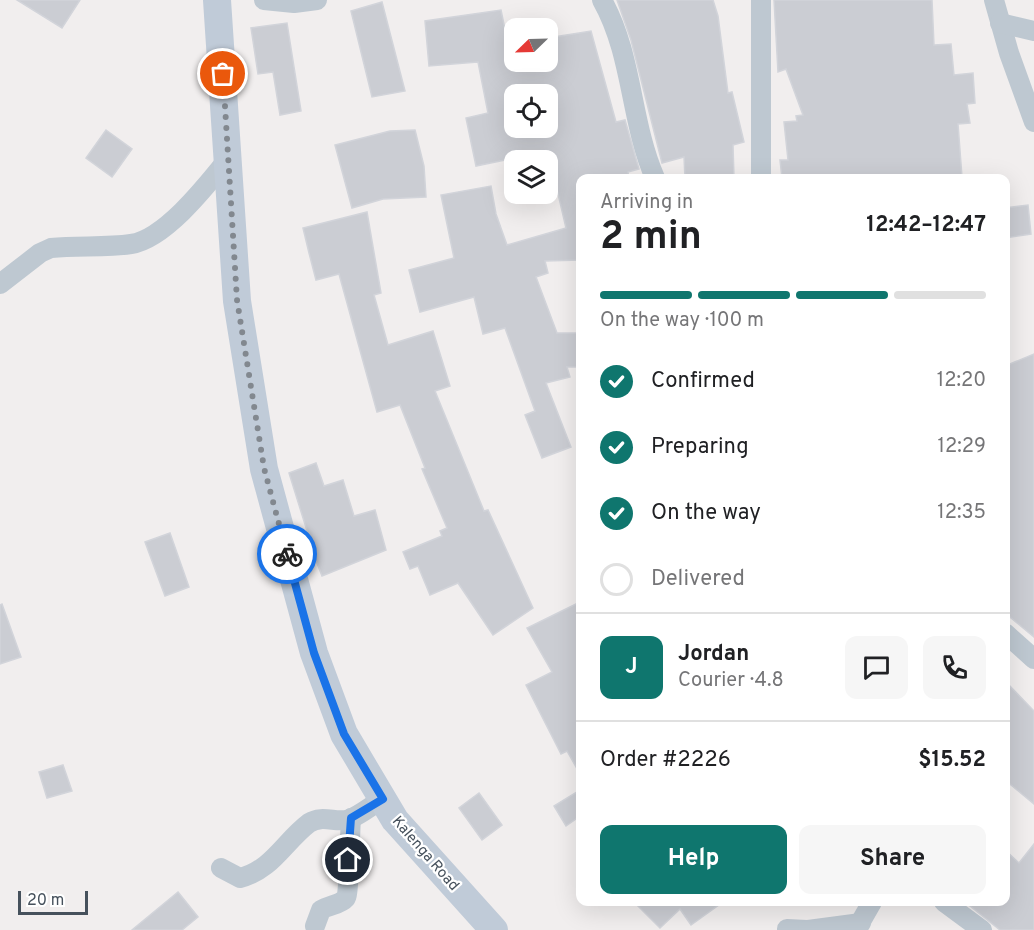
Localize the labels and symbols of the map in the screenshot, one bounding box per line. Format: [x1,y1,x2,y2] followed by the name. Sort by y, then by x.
[504,18,558,72] north arrow
[197,48,248,99] pin
[257,524,317,584] courier
[387,813,463,895] street label: Kalenga Road
[322,834,373,885] pin
[18,888,88,916] scale bar

